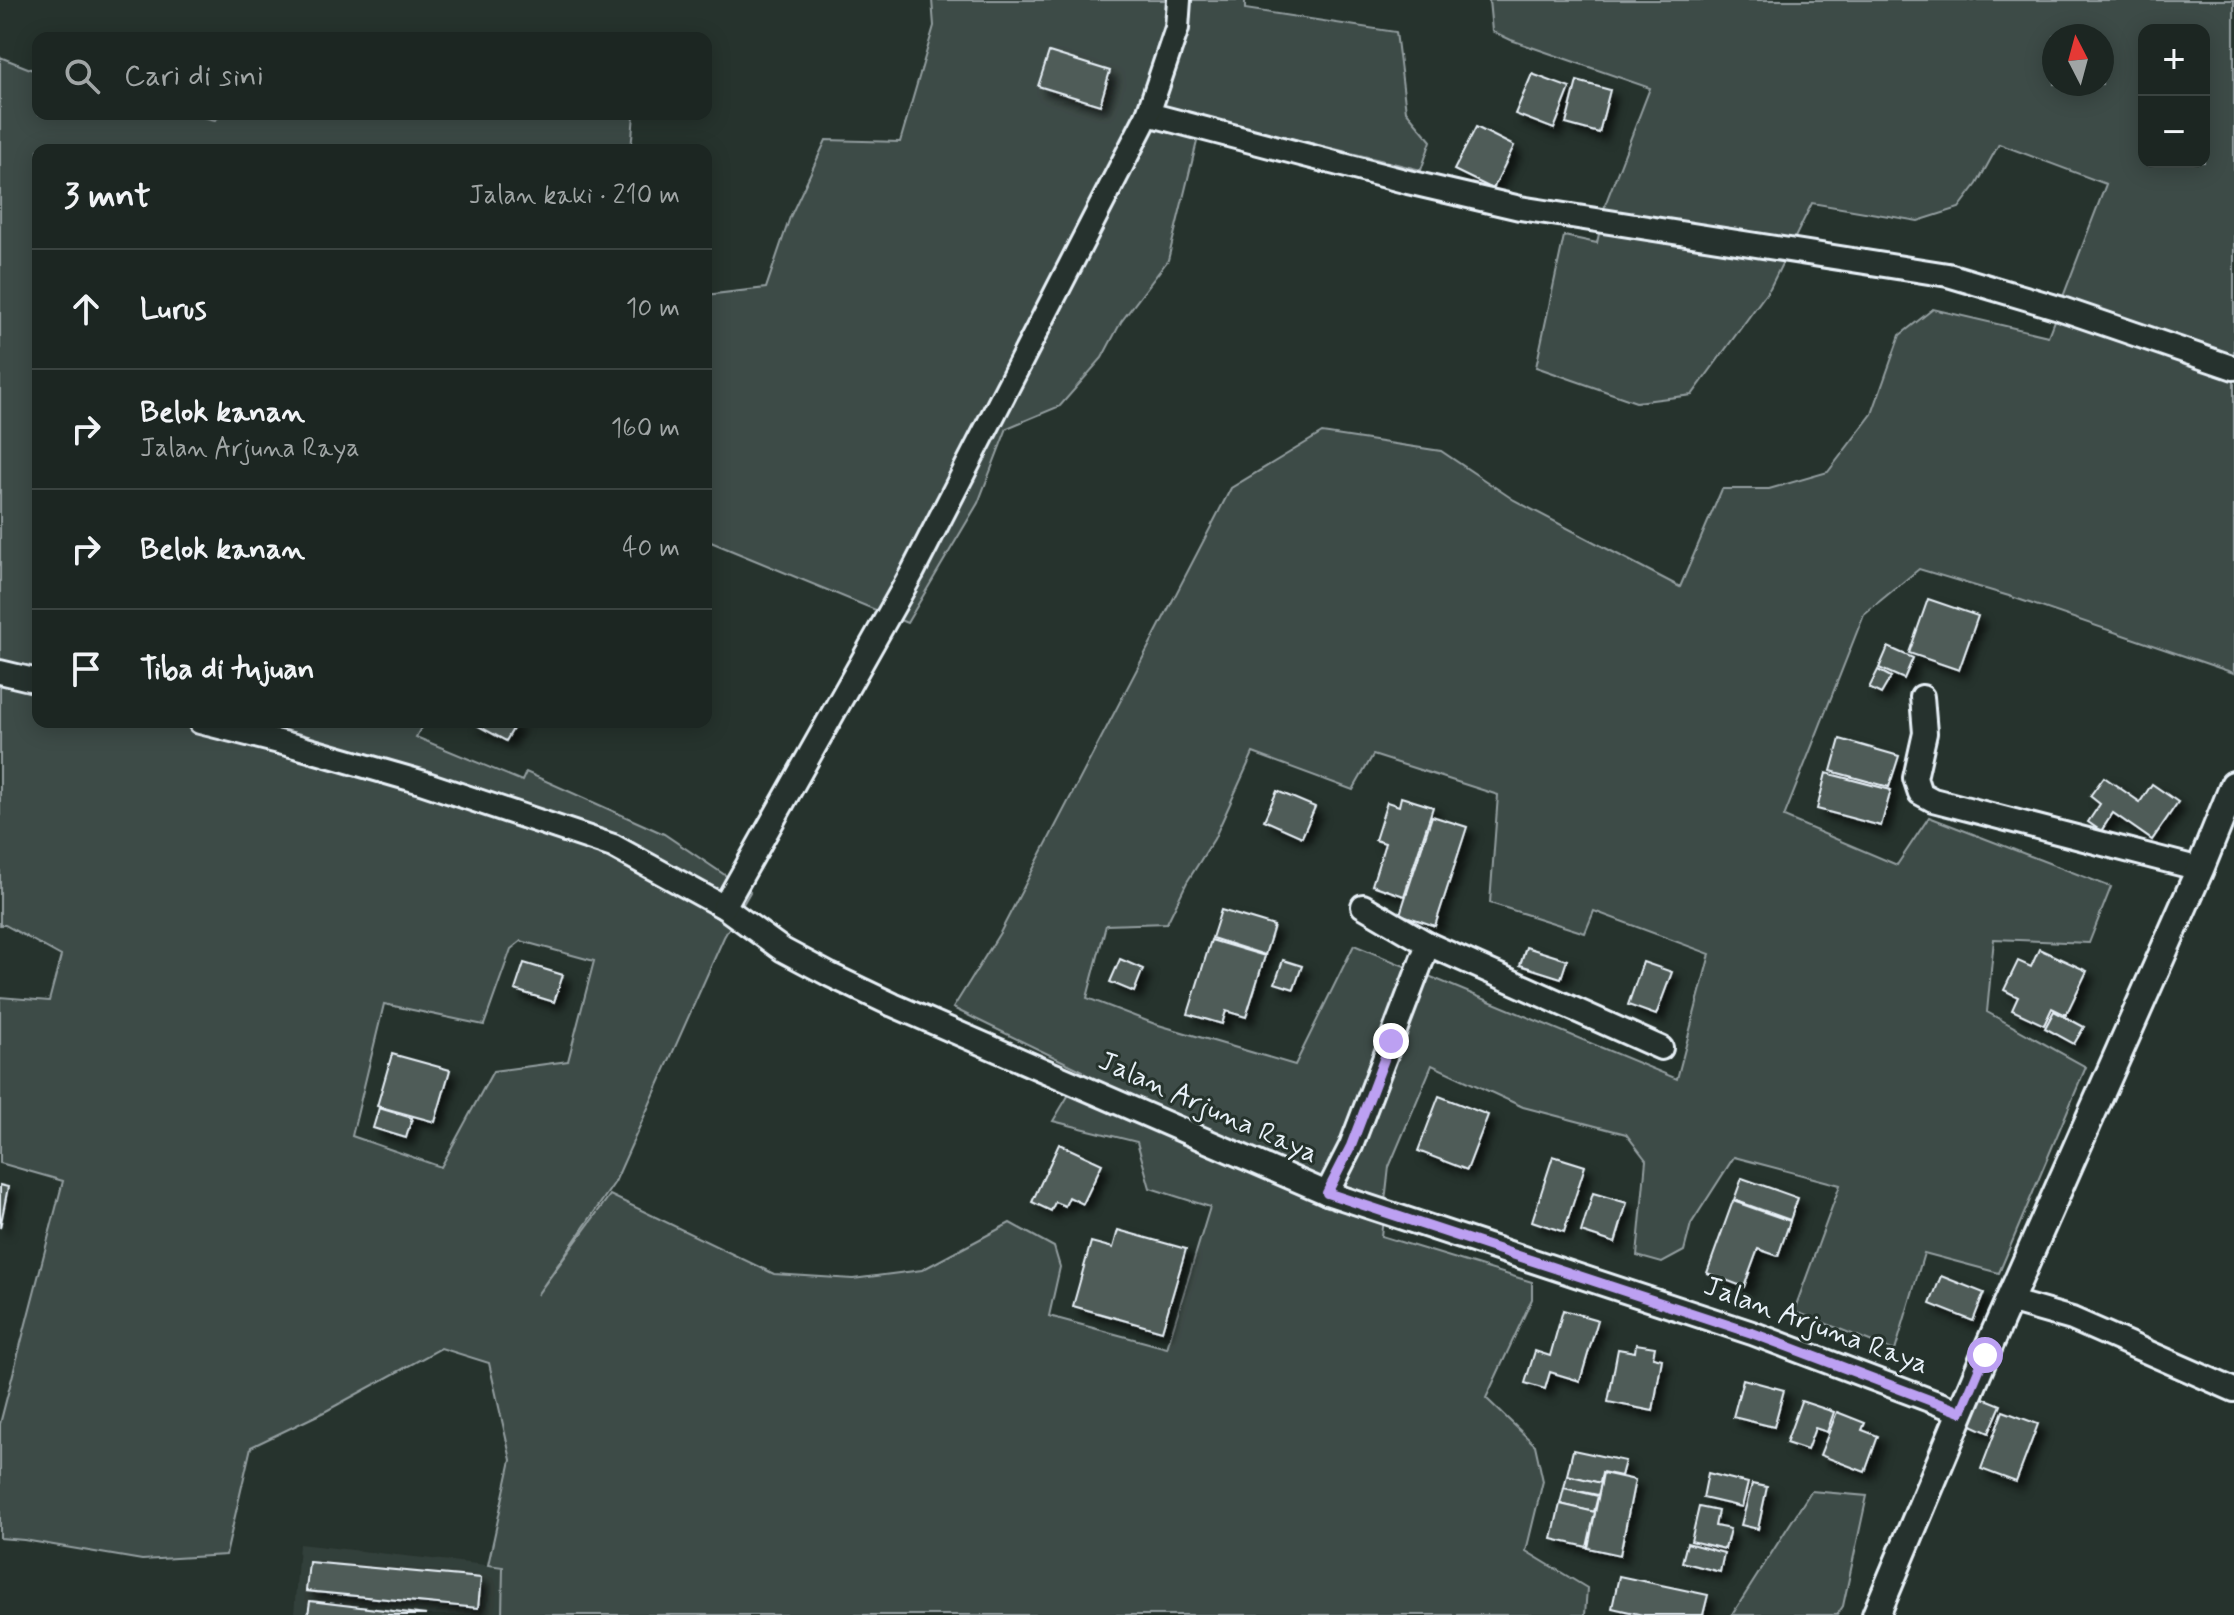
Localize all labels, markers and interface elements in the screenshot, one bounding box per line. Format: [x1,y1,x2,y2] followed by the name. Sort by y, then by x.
[2042,24,2114,96] north arrow
[2138,24,2210,168] map controls
[2138,24,2210,96] button: +
[32,32,712,120] search box
[60,54,104,98] icon: search
[124,57,264,96] text: Cari di sini
[2138,96,2210,168] button: −
[64,174,150,219] text: 3 mnt
[469,179,680,213] text: Jalan kaki · 210 m
[64,287,108,331] icon: ahead
[140,290,207,329] text: Lurus
[626,292,680,326] text: 10 m
[140,393,305,432] text: Belok kanan
[64,407,108,451] icon: right
[611,412,680,446] text: 160 m
[140,432,360,466] text: Jalan Arjuna Raya
[64,527,108,571] icon: right
[140,530,305,569] text: Belok kanan
[622,532,680,566] text: 40 m
[64,647,108,691] icon: arrive
[140,650,315,689] text: Tiba di tujuan
[1373,1023,1409,1059] route end
[1092,1043,1324,1173] street label: Jalan Arjuna Raya
[1698,1268,1934,1384] street label: Jalan Arjuna Raya
[1967,1337,2003,1373] route start

